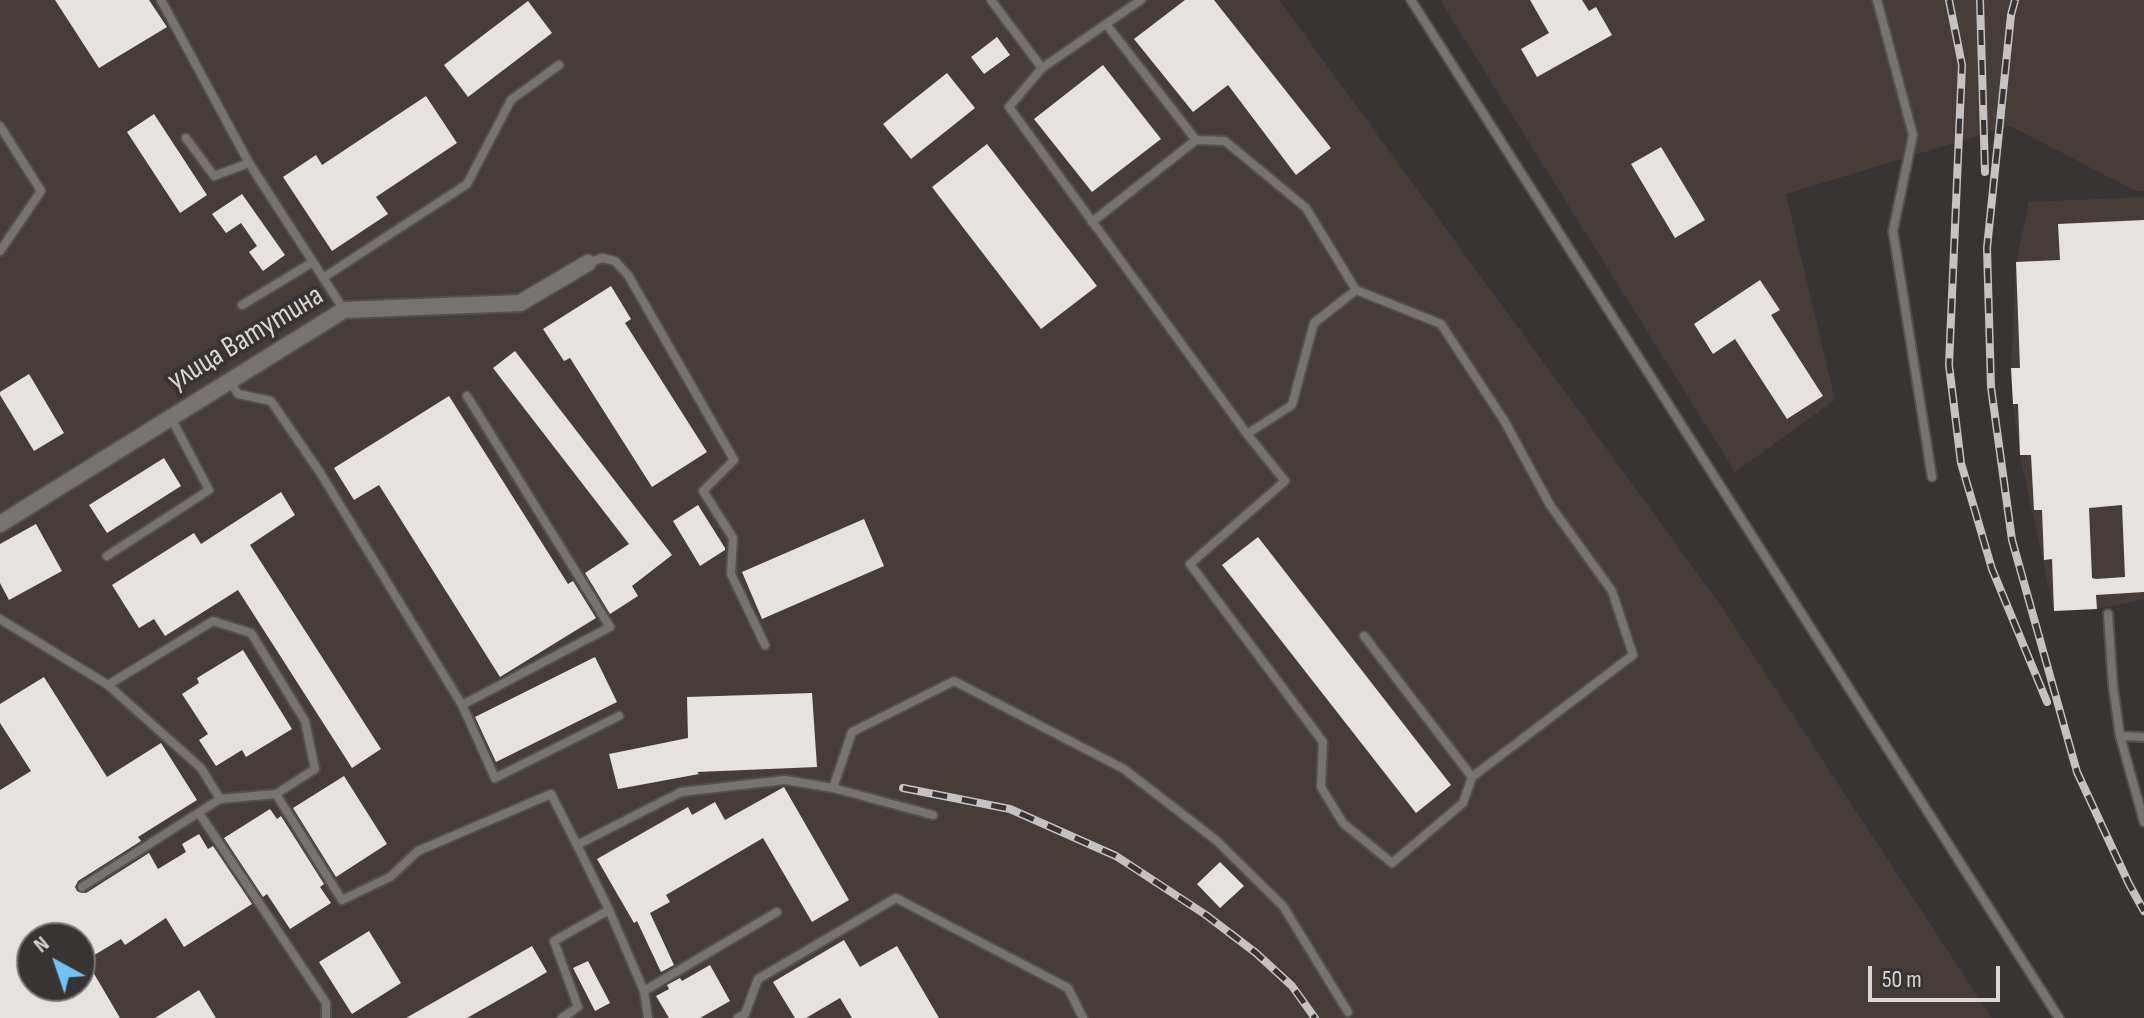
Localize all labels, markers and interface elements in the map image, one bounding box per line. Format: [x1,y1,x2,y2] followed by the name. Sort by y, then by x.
[162,279,330,399] street label: улица Ватутина
[16,922,96,1002] north arrow
[28,931,55,959] text: N
[1872,950,2004,1000] scale bar
[1882,965,1922,994] text: 50 m

